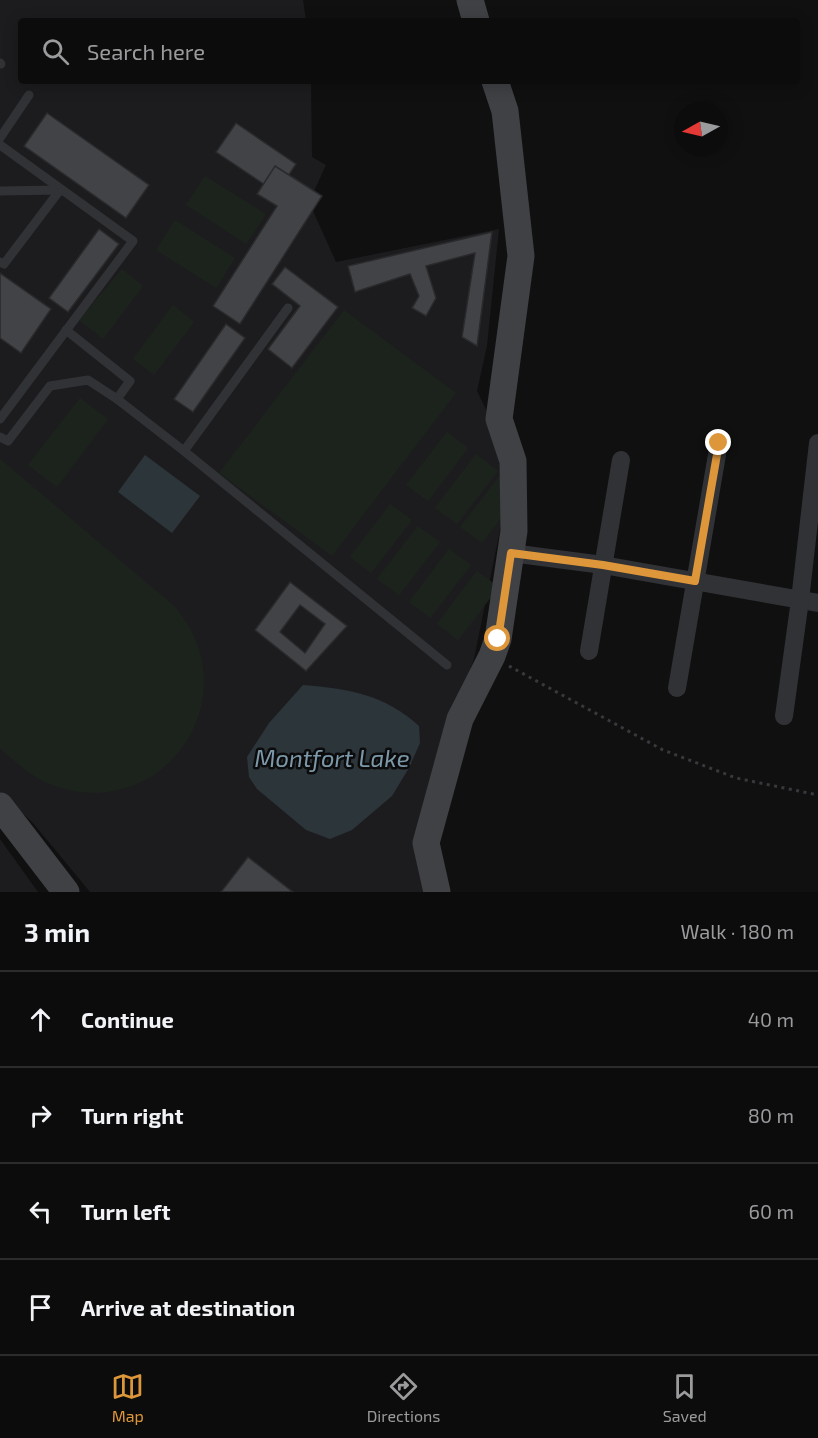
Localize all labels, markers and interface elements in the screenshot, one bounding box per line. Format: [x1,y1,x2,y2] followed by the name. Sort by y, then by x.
[18,18,800,84] search box
[39,35,72,68] icon: search
[87,38,205,64] text: Search here
[674,102,728,156] north arrow
[705,429,731,455] route end
[484,625,510,651] route start
[254,743,410,772] water label: Montfort Lake
[24,916,90,947] text: 3 min
[681,919,794,943] text: Walk · 180 m
[24,1003,57,1036] icon: ahead
[81,1006,174,1032] text: Continue
[748,1007,794,1031] text: 40 m
[24,1099,57,1132] icon: right
[81,1102,183,1128] text: Turn right
[748,1103,794,1127] text: 80 m
[24,1195,57,1228] icon: left
[81,1198,170,1224] text: Turn left
[749,1199,794,1223] text: 60 m
[24,1291,57,1324] icon: arrive
[81,1294,295,1320] text: Arrive at destination
[111,1370,144,1425] tab: Map
[367,1370,440,1425] tab: Directions
[663,1370,707,1425] tab: Saved

